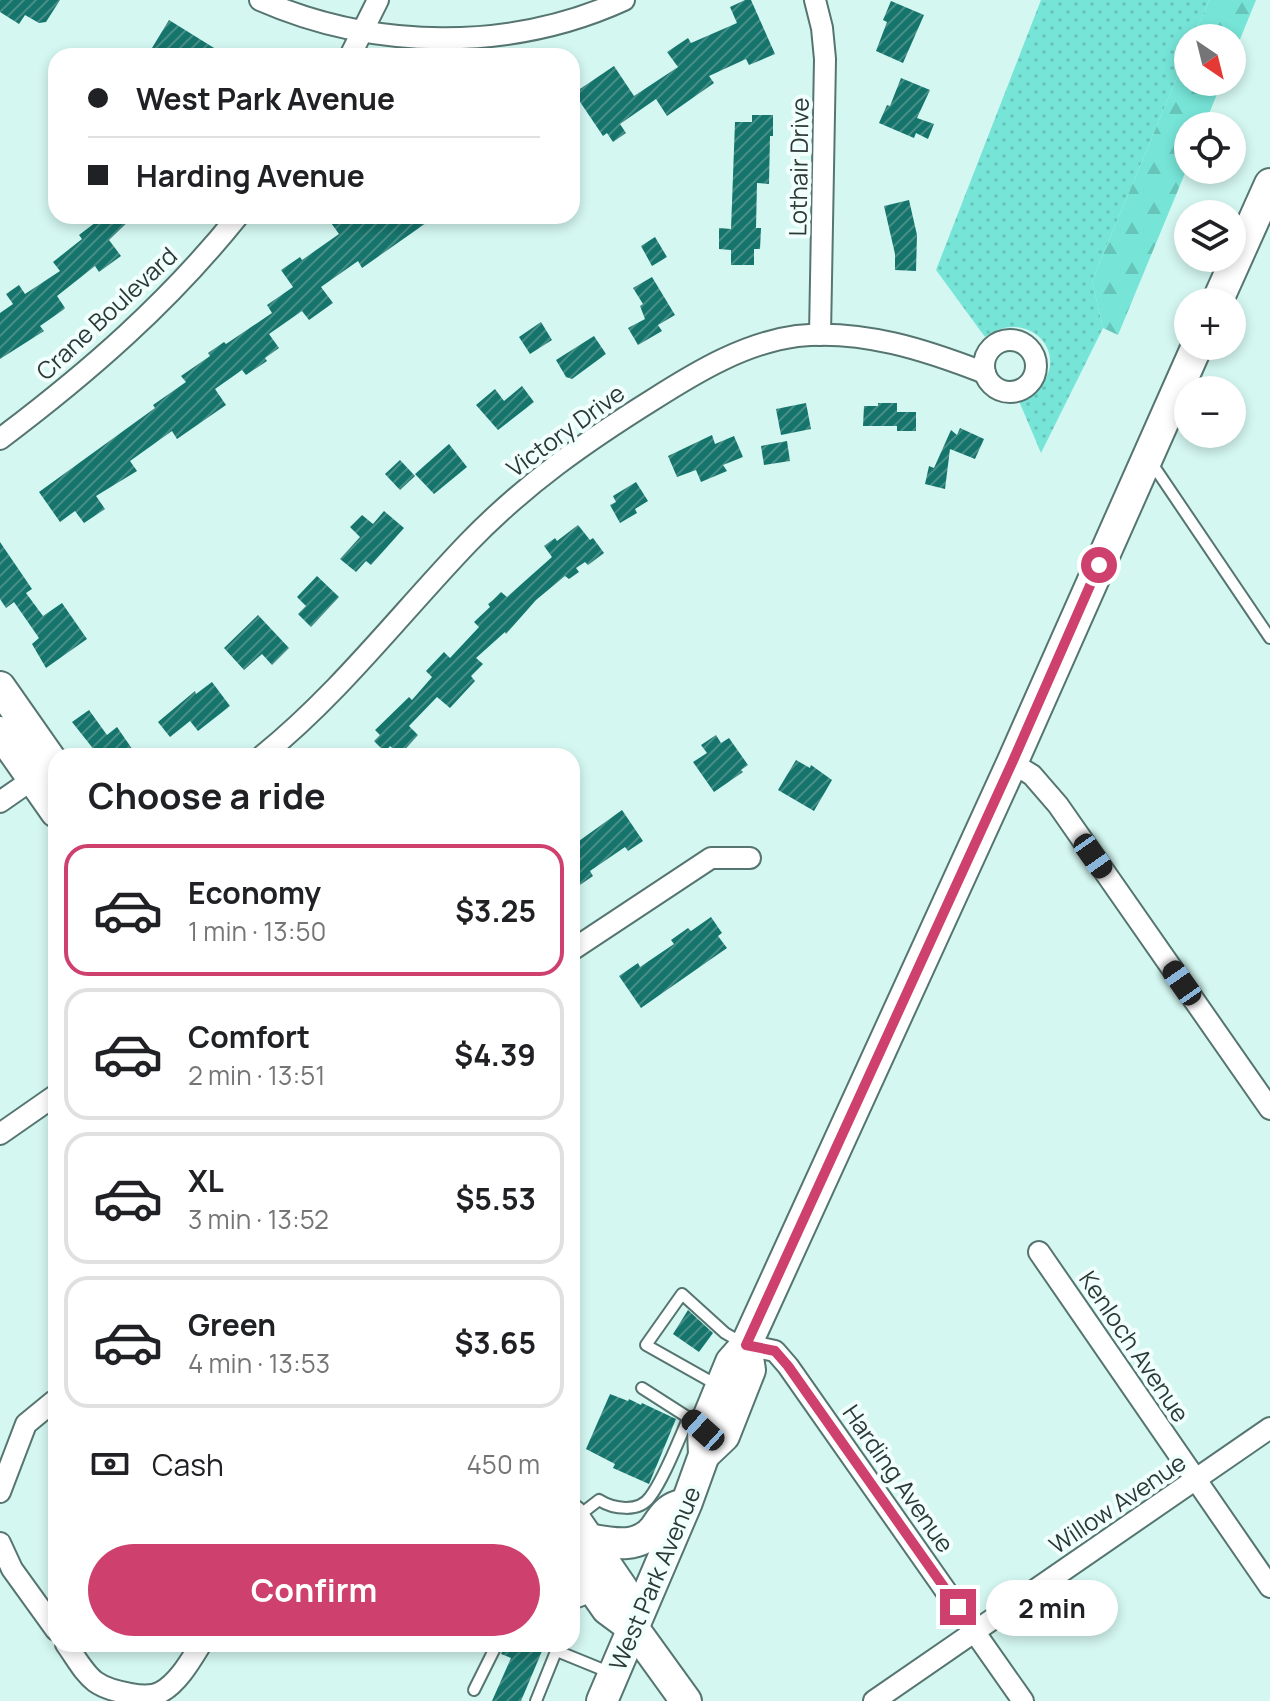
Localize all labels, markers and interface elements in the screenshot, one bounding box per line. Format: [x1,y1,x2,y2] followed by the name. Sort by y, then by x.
[1174,24,1246,96] north arrow
[1174,24,1246,448] map controls
[136,78,395,119] text: West Park Avenue
[780,97,816,237] street label: Lothair Drive
[1174,112,1246,184] button: locate
[136,155,365,196] text: Harding Avenue
[1174,200,1246,272] button: layers
[28,239,184,387] street label: Crane Boulevard
[1174,288,1246,360] button: +
[499,376,631,484] street label: Victory Drive
[1174,376,1246,448] button: −
[1081,547,1117,583] route start
[88,771,326,820] text: Choose a ride
[1069,829,1117,883] car
[188,872,321,913] text: Economy
[92,874,164,946] icon: car
[455,890,536,931] text: $3.25
[188,913,326,949] text: 1 min · 13:50
[1158,956,1206,1010] car
[188,1016,310,1057] text: Comfort
[92,1018,164,1090] icon: car
[454,1034,536,1075] text: $4.39
[188,1057,325,1093] text: 2 min · 13:51
[188,1160,224,1201] text: XL
[92,1162,164,1234] icon: car
[455,1178,536,1219] text: $5.53
[188,1201,329,1237] text: 3 min · 13:52
[1072,1264,1198,1428] street label: Kenloch Avenue
[188,1304,276,1345] text: Green
[92,1306,164,1378] icon: car
[454,1322,536,1363] text: $3.65
[188,1345,330,1381] text: 4 min · 13:53
[836,1398,962,1558] street label: Harding Avenue
[677,1405,729,1455] car
[88,1442,132,1486] icon: cash
[152,1444,224,1485] text: Cash
[1042,1445,1192,1561] street label: Willow Avenue
[467,1446,540,1482] text: 450 m
[600,1481,708,1675] street label: West Park Avenue
[88,1544,540,1636] button: Confirm
[986,1579,1118,1635] callout: 2 min
[940,1589,976,1625] route end
[1018,1590,1086,1626] text: 2 min

